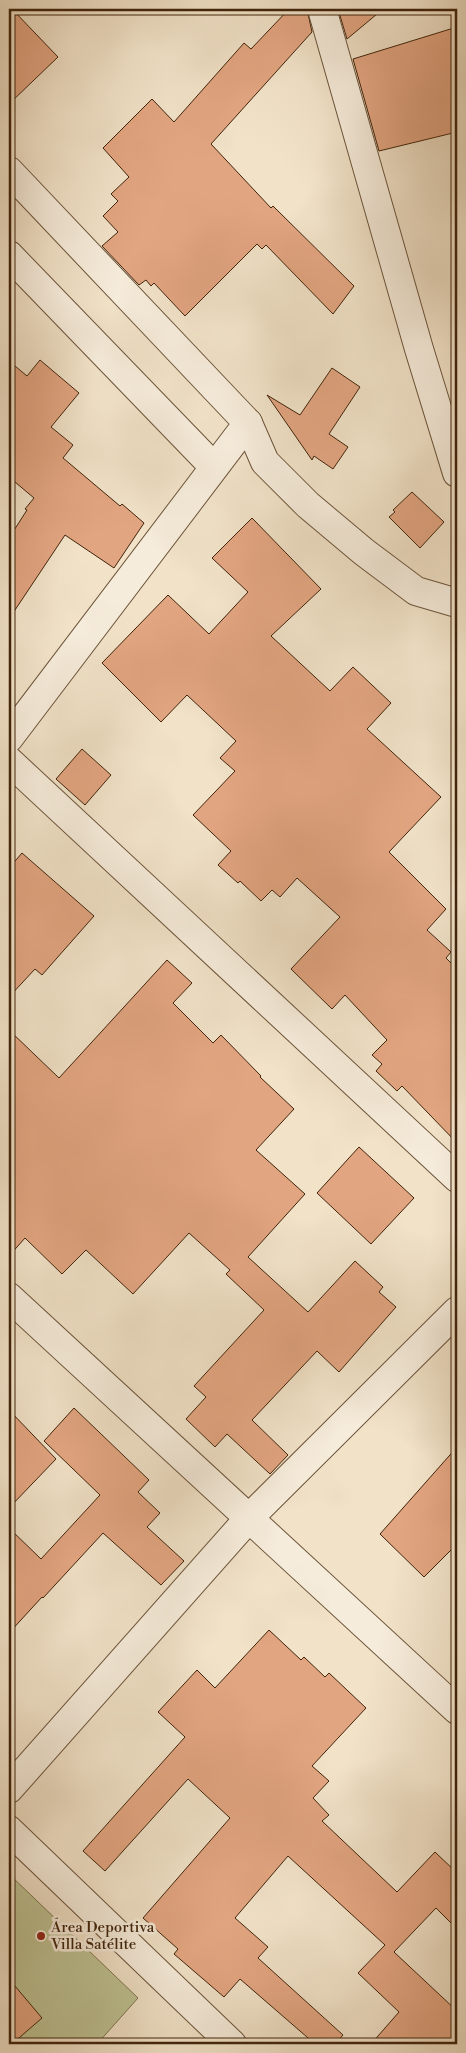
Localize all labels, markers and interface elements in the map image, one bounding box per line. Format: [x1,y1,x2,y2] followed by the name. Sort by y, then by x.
[50,1917,155,1954] place label: Área Deportiva Villa Satélite
[35,1930,47,1942] marker: Área Deportiva Villa Satélite

